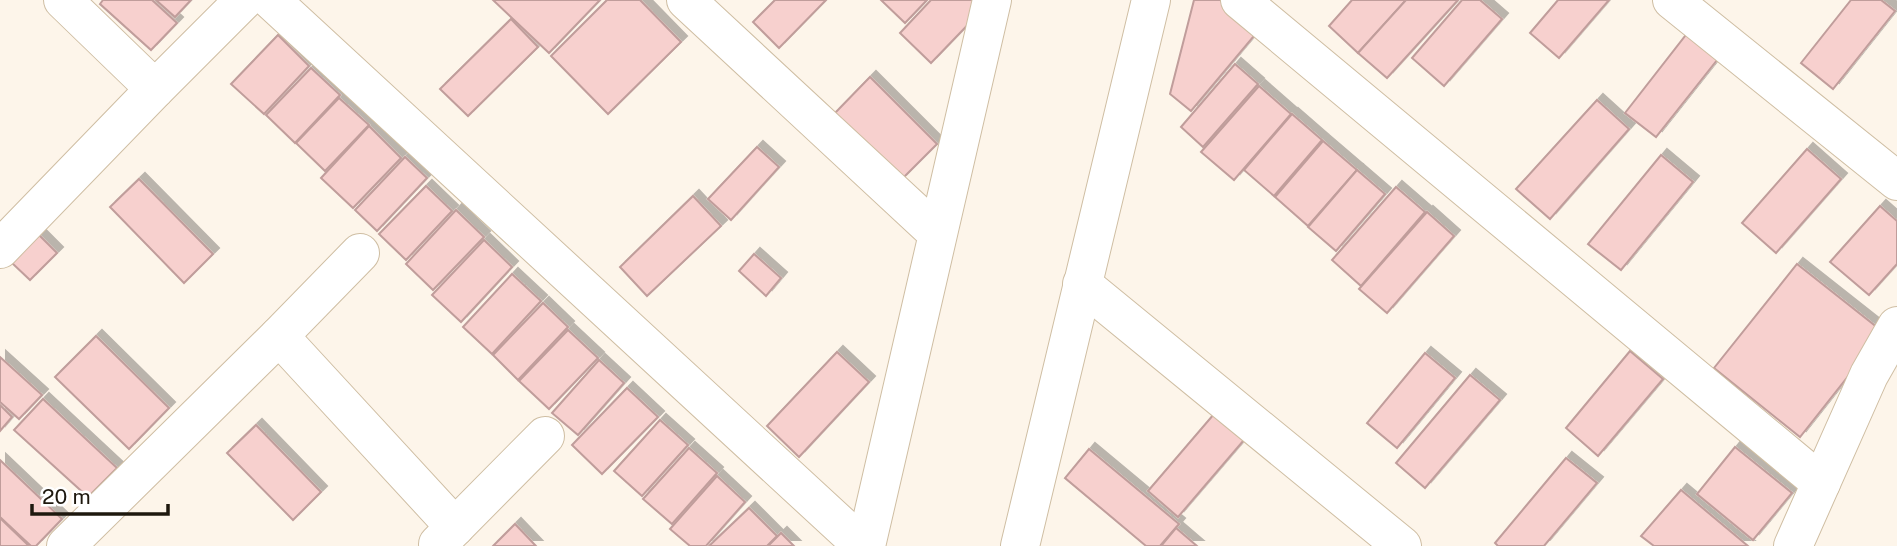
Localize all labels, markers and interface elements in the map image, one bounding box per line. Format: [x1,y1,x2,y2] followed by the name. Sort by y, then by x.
[32,472,168,516] scale bar
[42,484,91,509] text: 20 m

